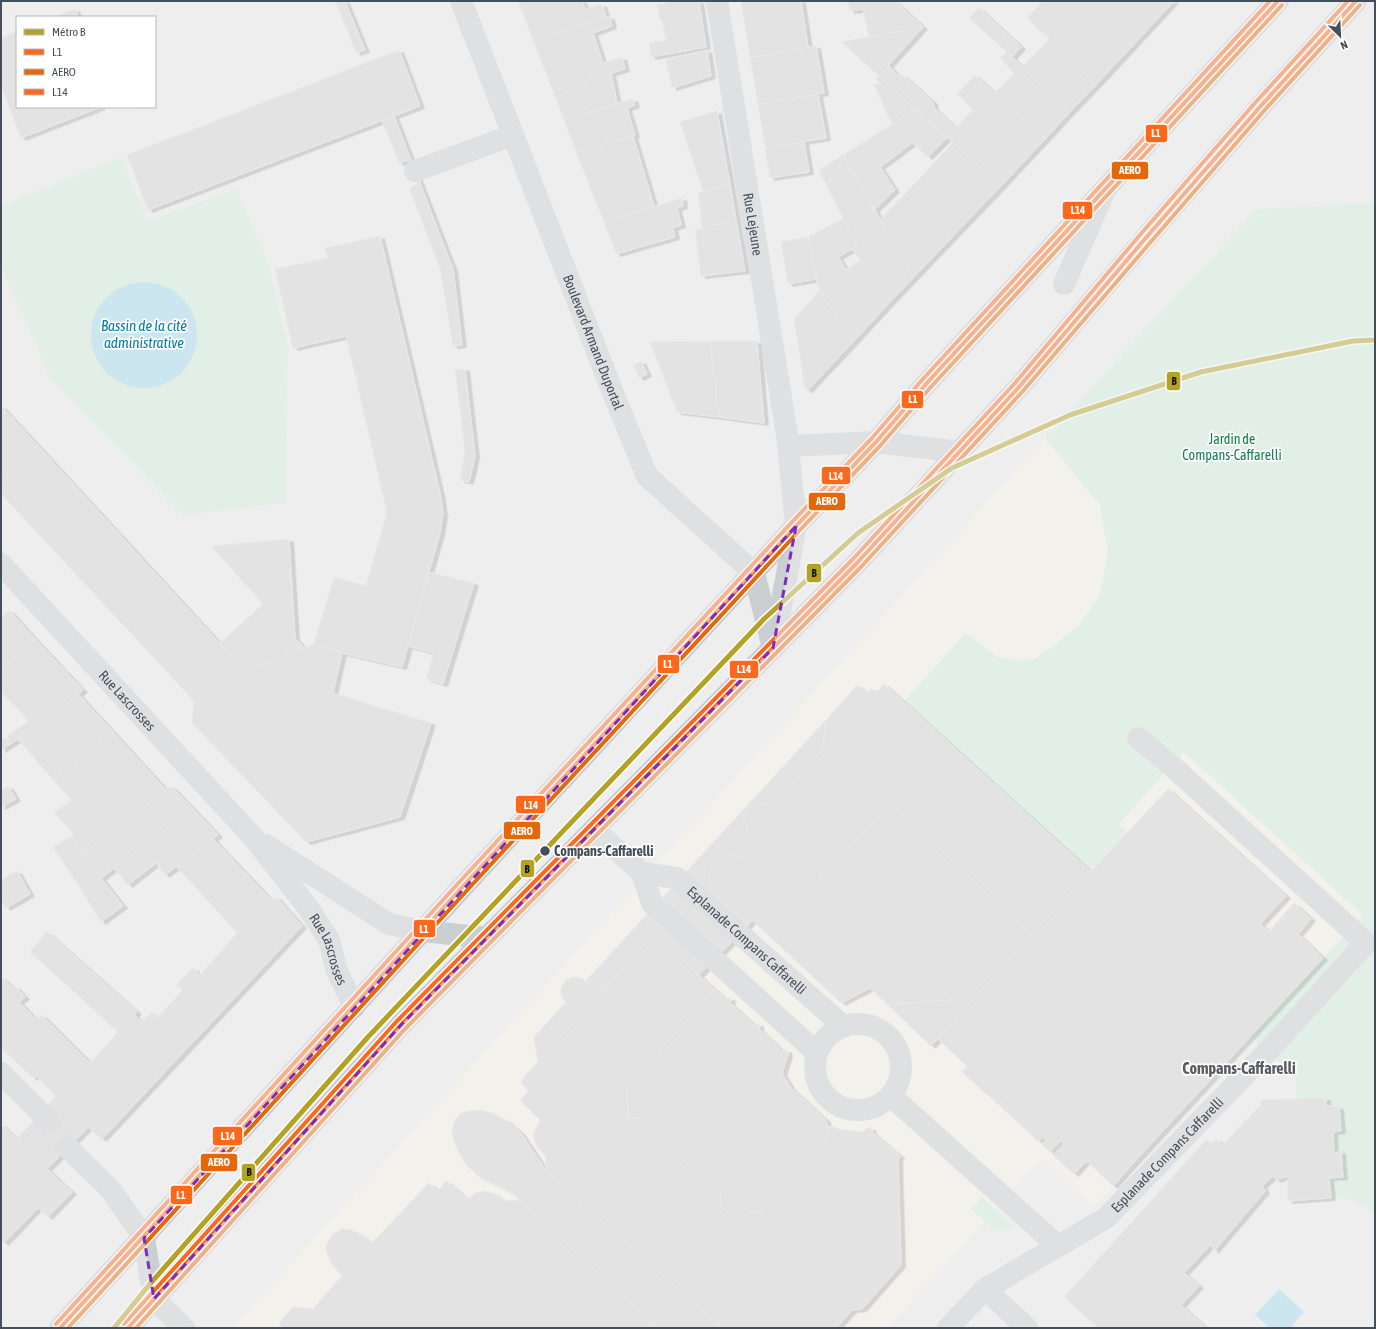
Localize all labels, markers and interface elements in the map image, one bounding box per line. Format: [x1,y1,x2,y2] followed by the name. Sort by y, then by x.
[16,16,156,108] legend
[1320,16,1360,56] north arrow
[52,25,86,39] text: Métro B
[1339,38,1349,52] text: N
[52,45,63,59] text: L1
[52,65,76,79] text: AERO
[52,85,68,99] text: L14
[1145,124,1168,143] line badge: L1
[1151,127,1161,139] text: L1
[1111,161,1149,180] line badge: AERO
[1118,164,1142,176] text: AERO
[740,192,766,257] street label: Rue Lejeune
[1062,201,1093,220] line badge: L14
[1071,204,1085,216] text: L14
[560,272,627,412] street label: Boulevard Armand Duportal
[101,317,187,351] water label: Bassin de la cité administrative
[1166,371,1181,391] line badge: B
[1171,375,1177,387] text: B
[901,390,924,409] line badge: L1
[908,393,918,405] text: L1
[1182,431,1282,463] park label: Jardin de Compans-Caffarelli
[821,466,851,485] line badge: L14
[829,470,843,482] text: L14
[808,492,846,511] line badge: AERO
[815,495,839,507] text: AERO
[806,563,822,583] line badge: B
[811,567,817,579] text: B
[657,654,680,674] line badge: L1
[663,658,673,670] text: L1
[729,660,759,679] line badge: L14
[737,663,751,675] text: L14
[95,667,159,734] street label: Rue Lascrosses
[515,795,546,814] line badge: L14
[524,799,538,811] text: L14
[503,821,541,840] line badge: AERO
[510,825,534,837] text: AERO
[554,843,653,859] place label: Compans-Caffarelli
[538,844,552,858] marker: Compans-Caffarelli
[520,859,535,878] line badge: B
[524,863,530,875] text: B
[684,883,810,998] street label: Esplanade Compans Caffarelli
[306,911,350,987] street label: Rue Lascrosses
[413,919,436,938] line badge: L1
[419,923,429,935] text: L1
[1182,1059,1296,1077] district label: Compans-Caffarelli
[1108,1094,1227,1216] street label: Esplanade Compans Caffarelli
[212,1126,243,1146] line badge: L14
[221,1130,235,1142] text: L14
[200,1153,238,1172] line badge: AERO
[207,1156,231,1168] text: AERO
[241,1163,256,1182] line badge: B
[246,1166,252,1178] text: B
[170,1185,193,1205] line badge: L1
[176,1189,186,1201] text: L1

